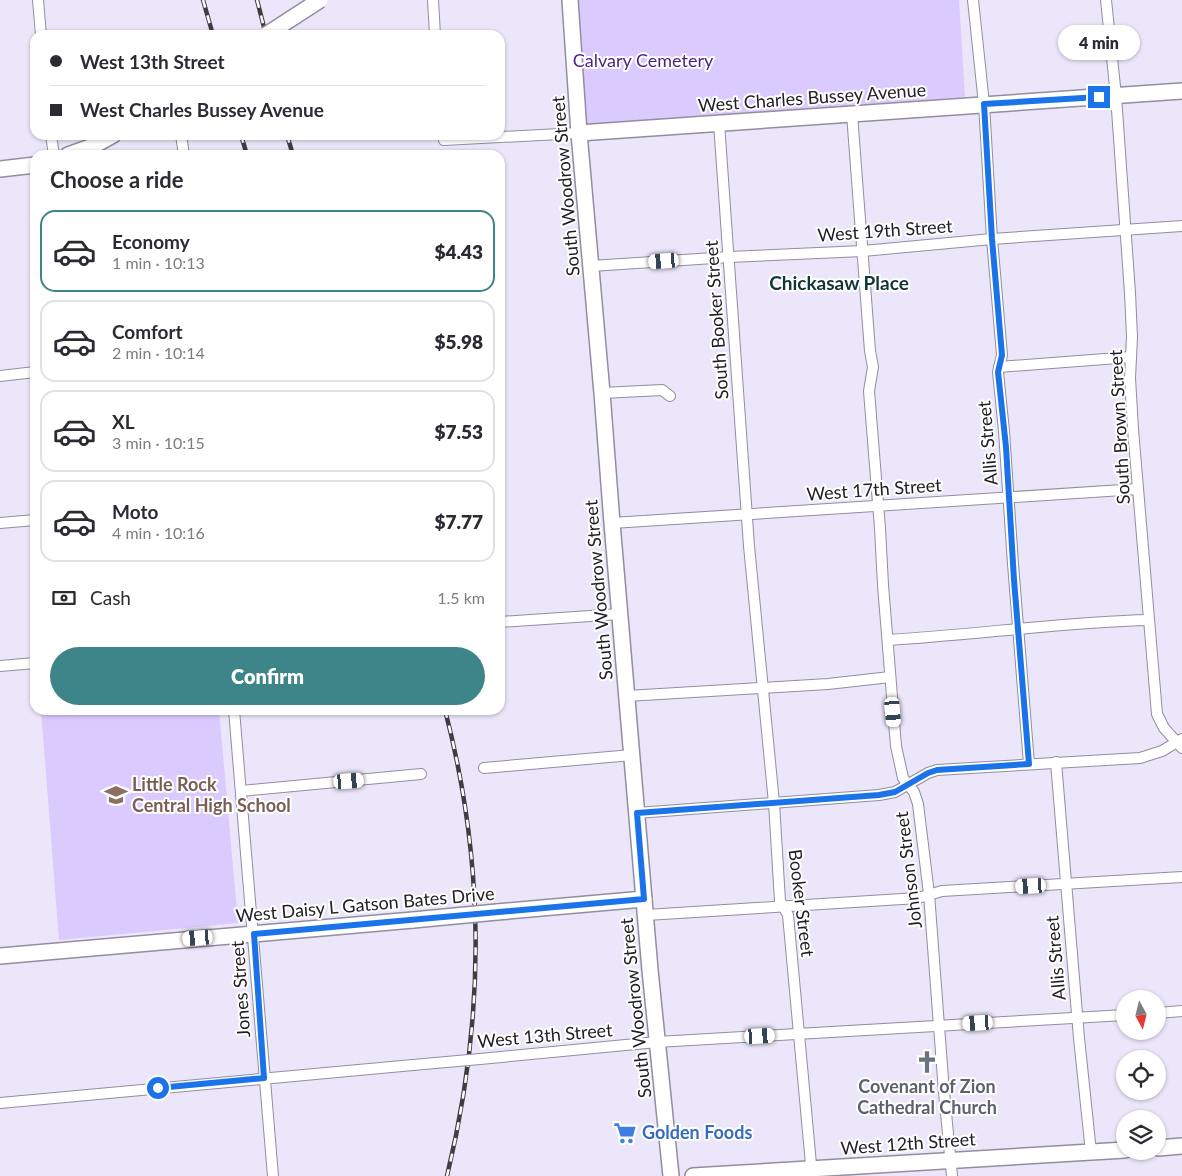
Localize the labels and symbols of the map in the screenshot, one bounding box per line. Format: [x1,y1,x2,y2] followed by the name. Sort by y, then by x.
[1058,24,1140,59] callout: 4 min
[573,49,714,71] park label: Calvary Cemetery
[697,78,927,116] street label: West Charles Bussey Avenue
[1088,86,1110,108] route end
[546,94,584,277] street label: South Woodrow Street
[817,214,954,246] street label: West 19th Street
[699,239,733,400] street label: South Booker Street
[648,252,679,270] car
[769,271,909,294] district label: Chickasaw Place
[1104,349,1134,505] street label: South Brown Street
[972,399,1002,486] street label: Allis Street
[806,473,943,505] street label: West 17th Street
[579,498,617,681] street label: South Woodrow Street
[884,696,901,728] car
[333,772,364,790] car
[132,773,291,816] place label: Little Rock Central High School
[103,782,129,808] school or university icon: Little Rock Central High School
[890,810,926,930] street label: Johnson Street
[784,848,820,958] street label: Booker Street
[1015,878,1046,894] car
[235,882,495,926] street label: West Daisy L Gatson Bates Drive
[1040,914,1070,1001] street label: Allis Street
[615,916,655,1099] street label: South Woodrow Street
[182,929,213,947] car
[226,939,254,1038] street label: Jones Street
[1116,990,1166,1040] north arrow
[962,1015,993,1031] car
[477,1018,614,1052] street label: West 13th Street
[744,1028,775,1044] car
[914,1049,940,1075] church icon: Covenant of Zion Cathedral Church
[857,1075,997,1118] place label: Covenant of Zion Cathedral Church
[147,1077,169,1099] route start
[612,1120,638,1146] supermarket icon: Golden Foods
[642,1121,752,1143] place label: Golden Foods
[840,1127,977,1159] street label: West 12th Street

